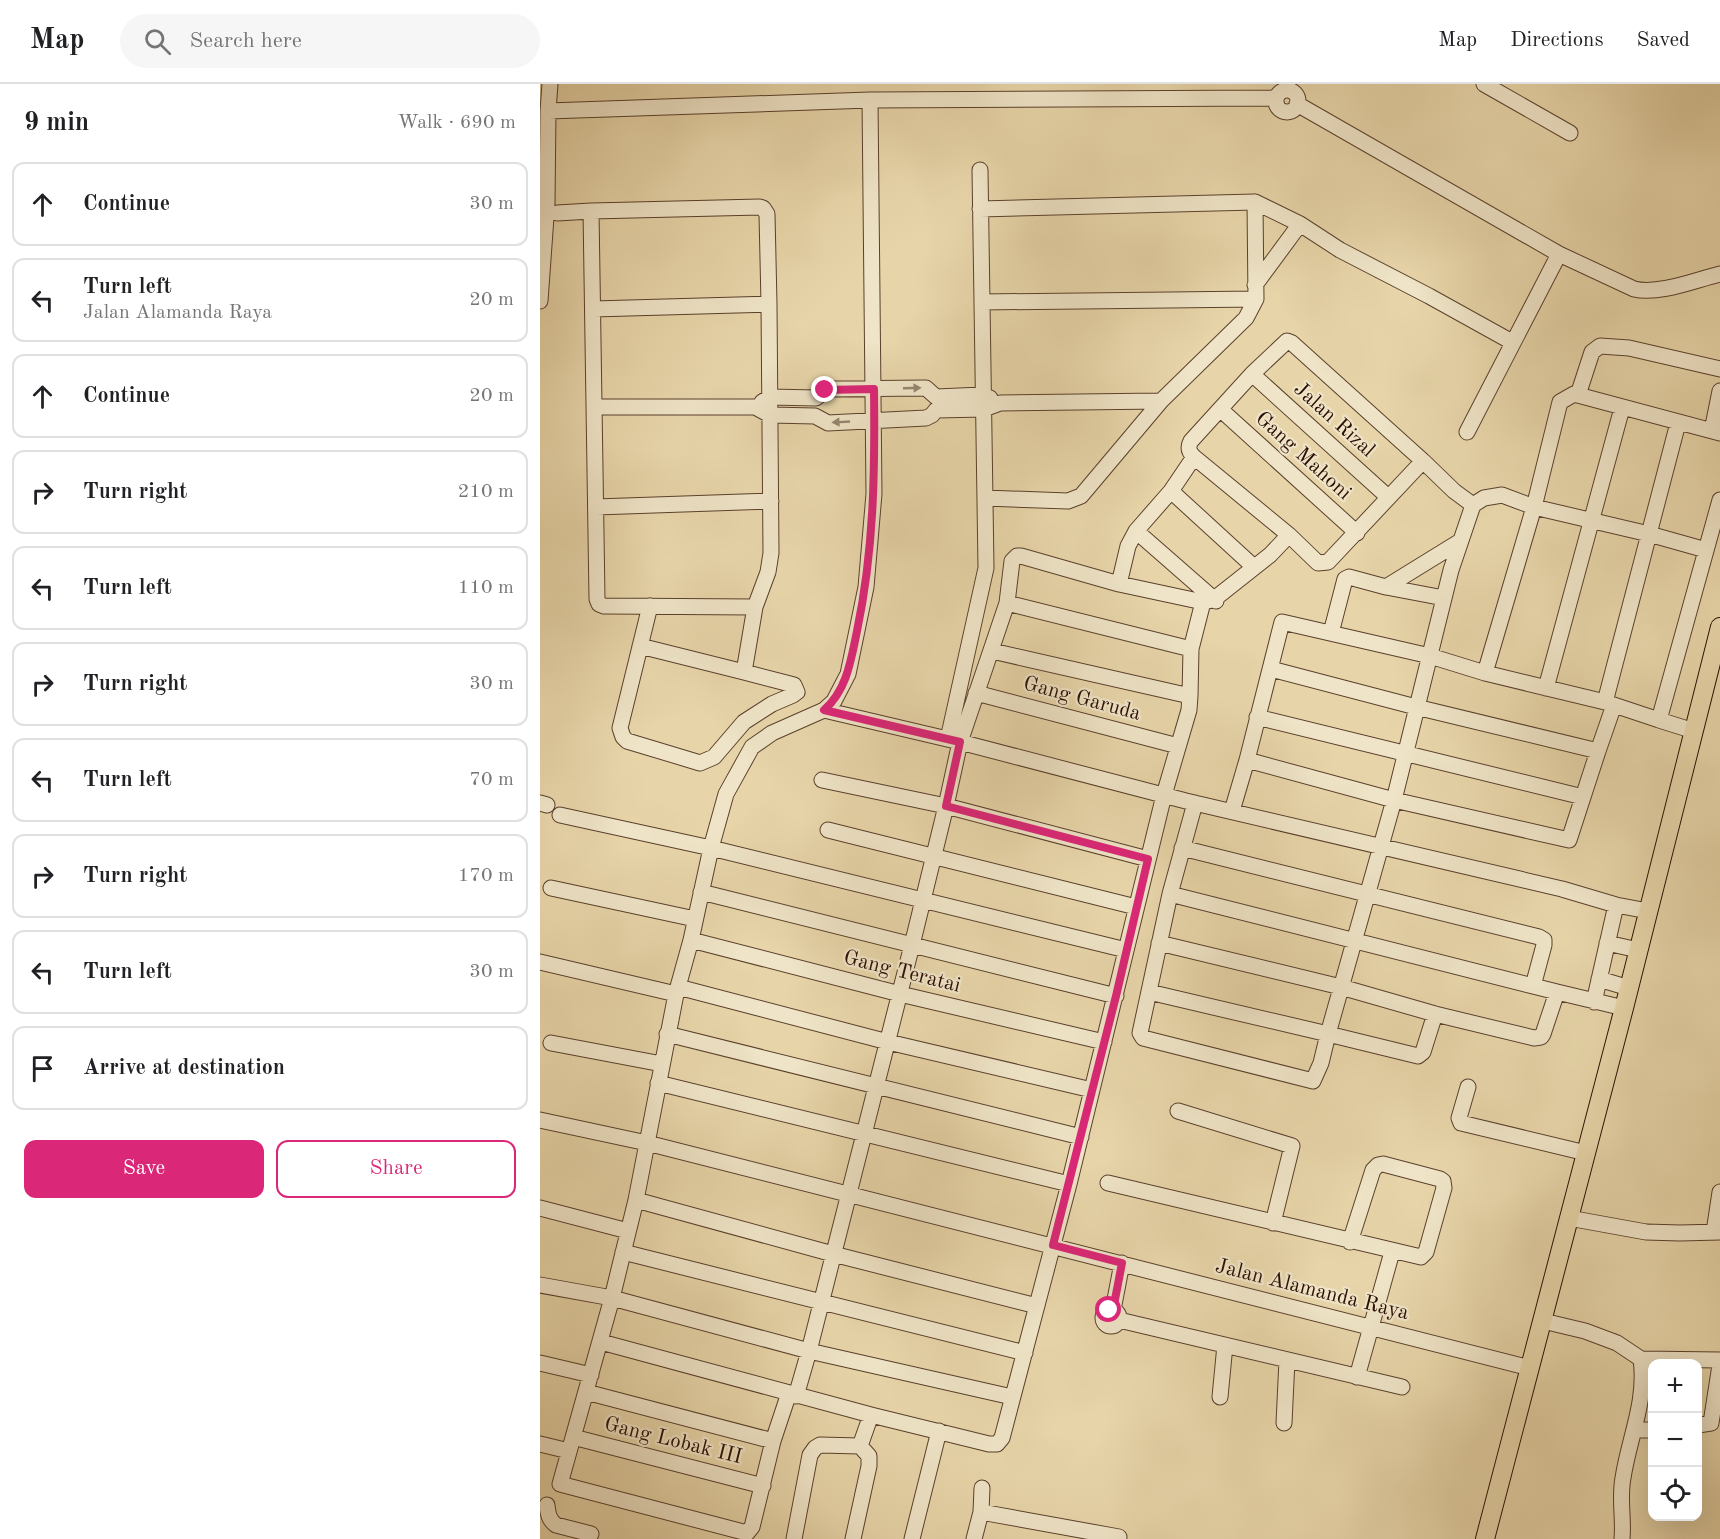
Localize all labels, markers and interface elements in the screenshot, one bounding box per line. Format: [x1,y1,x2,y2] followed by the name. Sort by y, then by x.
[120,14,540,68] search box
[141,25,174,58] icon: search
[30,27,84,55] text: Map
[189,30,302,52] text: Search here
[1438,30,1477,51] text: Map
[1510,30,1604,51] text: Directions
[1637,30,1690,51] text: Saved
[24,110,89,136] text: 9 min
[397,113,516,133] text: Walk · 690 m
[26,188,59,221] icon: ahead
[83,193,170,215] text: Continue
[469,194,514,214] text: 30 m
[83,276,172,298] text: Turn left
[26,284,59,317] icon: left
[469,290,514,310] text: 20 m
[83,303,272,323] text: Jalan Alamanda Raya
[811,376,837,402] route end
[1289,378,1379,462] street label: Jalan Rizal
[26,380,59,413] icon: ahead
[902,383,921,393] one-way arrow
[83,385,170,407] text: Continue
[469,386,514,406] text: 20 m
[1251,408,1355,504] street label: Gang Mahoni
[831,418,850,427] one-way arrow
[26,476,59,509] icon: right
[83,481,187,503] text: Turn right
[458,482,514,502] text: 210 m
[26,572,59,605] icon: left
[83,577,172,599] text: Turn left
[458,578,514,598] text: 110 m
[26,668,59,701] icon: right
[83,673,187,695] text: Turn right
[1021,673,1143,725] street label: Gang Garuda
[469,674,514,694] text: 30 m
[26,764,59,797] icon: left
[83,769,172,791] text: Turn left
[469,770,514,790] text: 70 m
[26,860,59,893] icon: right
[83,865,187,887] text: Turn right
[458,866,514,886] text: 170 m
[841,947,963,997] street label: Gang Teratai
[26,956,59,989] icon: left
[83,961,172,983] text: Turn left
[469,962,514,982] text: 30 m
[26,1052,59,1085] icon: arrive
[83,1057,285,1079] text: Arrive at destination
[24,1140,264,1198] button: Save
[276,1140,516,1198] button: Share
[1213,1256,1411,1324] street label: Jalan Alamanda Raya
[1095,1296,1121,1322] route start
[1648,1359,1702,1521] map controls
[1648,1359,1702,1413] button: +
[1648,1413,1702,1467] button: −
[602,1414,744,1468] street label: Gang Lobak III
[1648,1467,1702,1521] button: locate

